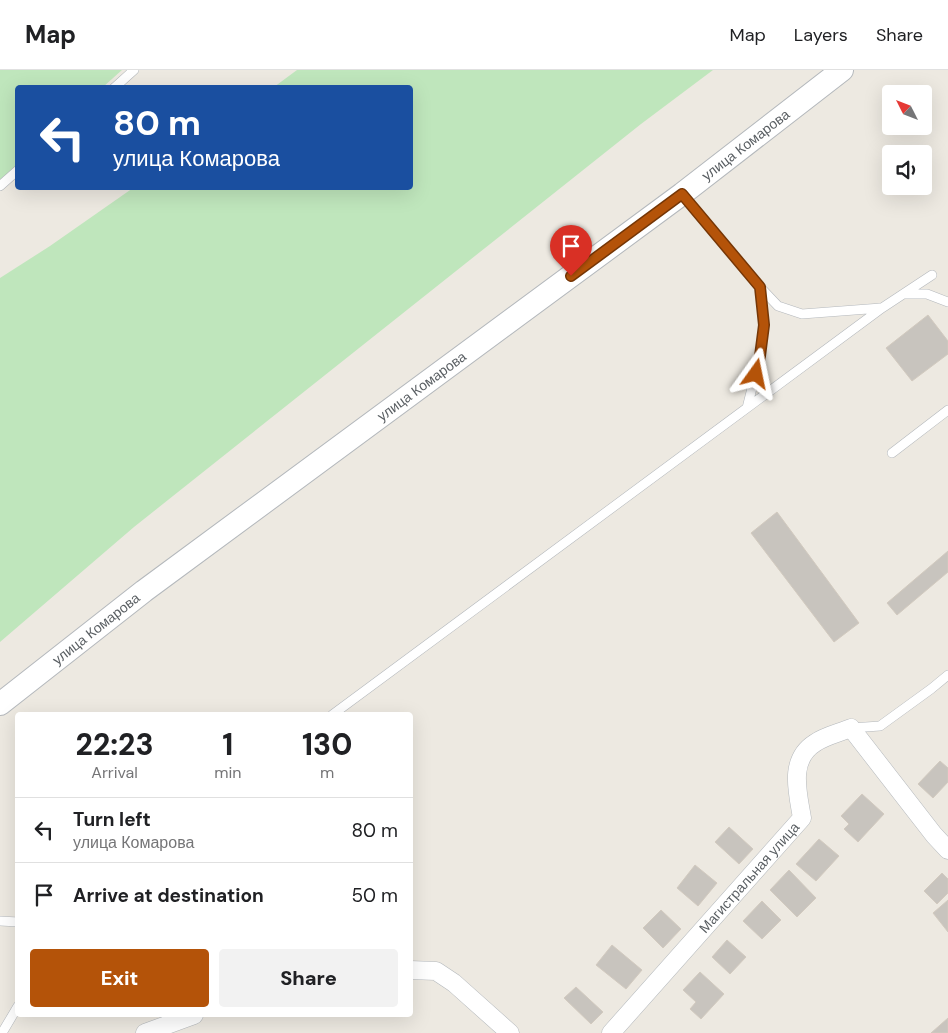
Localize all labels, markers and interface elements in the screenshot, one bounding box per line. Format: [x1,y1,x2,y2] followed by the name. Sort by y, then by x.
[25,19,76,50] text: Map
[730,23,766,47] text: Map
[794,23,848,47] text: Layers
[876,23,923,47] text: Share
[882,85,932,135] north arrow
[882,85,932,195] map controls
[113,100,201,146] text: 80 m
[30,105,95,170] icon: left
[698,105,793,184] street label: улица Комарова
[113,144,280,173] text: улица Комарова
[882,145,932,195] button: sound
[550,225,592,276] pin
[557,232,585,260] icon: arrive
[373,347,470,425] street label: улица Комарова
[729,347,781,399] position arrow
[49,589,144,669] street label: улица Комарова
[76,725,154,764] text: 22:23
[222,725,233,764] text: 1
[302,725,352,764] text: 130
[91,762,138,783] text: Arrival
[214,762,241,783] text: min
[320,762,334,783] text: m
[73,807,151,832] text: Turn left
[30,816,58,844] icon: left
[351,818,398,843] text: 80 m
[695,818,803,937] street label: Магистральная улица
[73,832,194,853] text: улица Комарова
[30,881,58,909] icon: arrive
[73,883,264,908] text: Arrive at destination
[351,883,398,908] text: 50 m
[30,949,209,1007] button: Exit
[219,949,398,1007] button: Share

